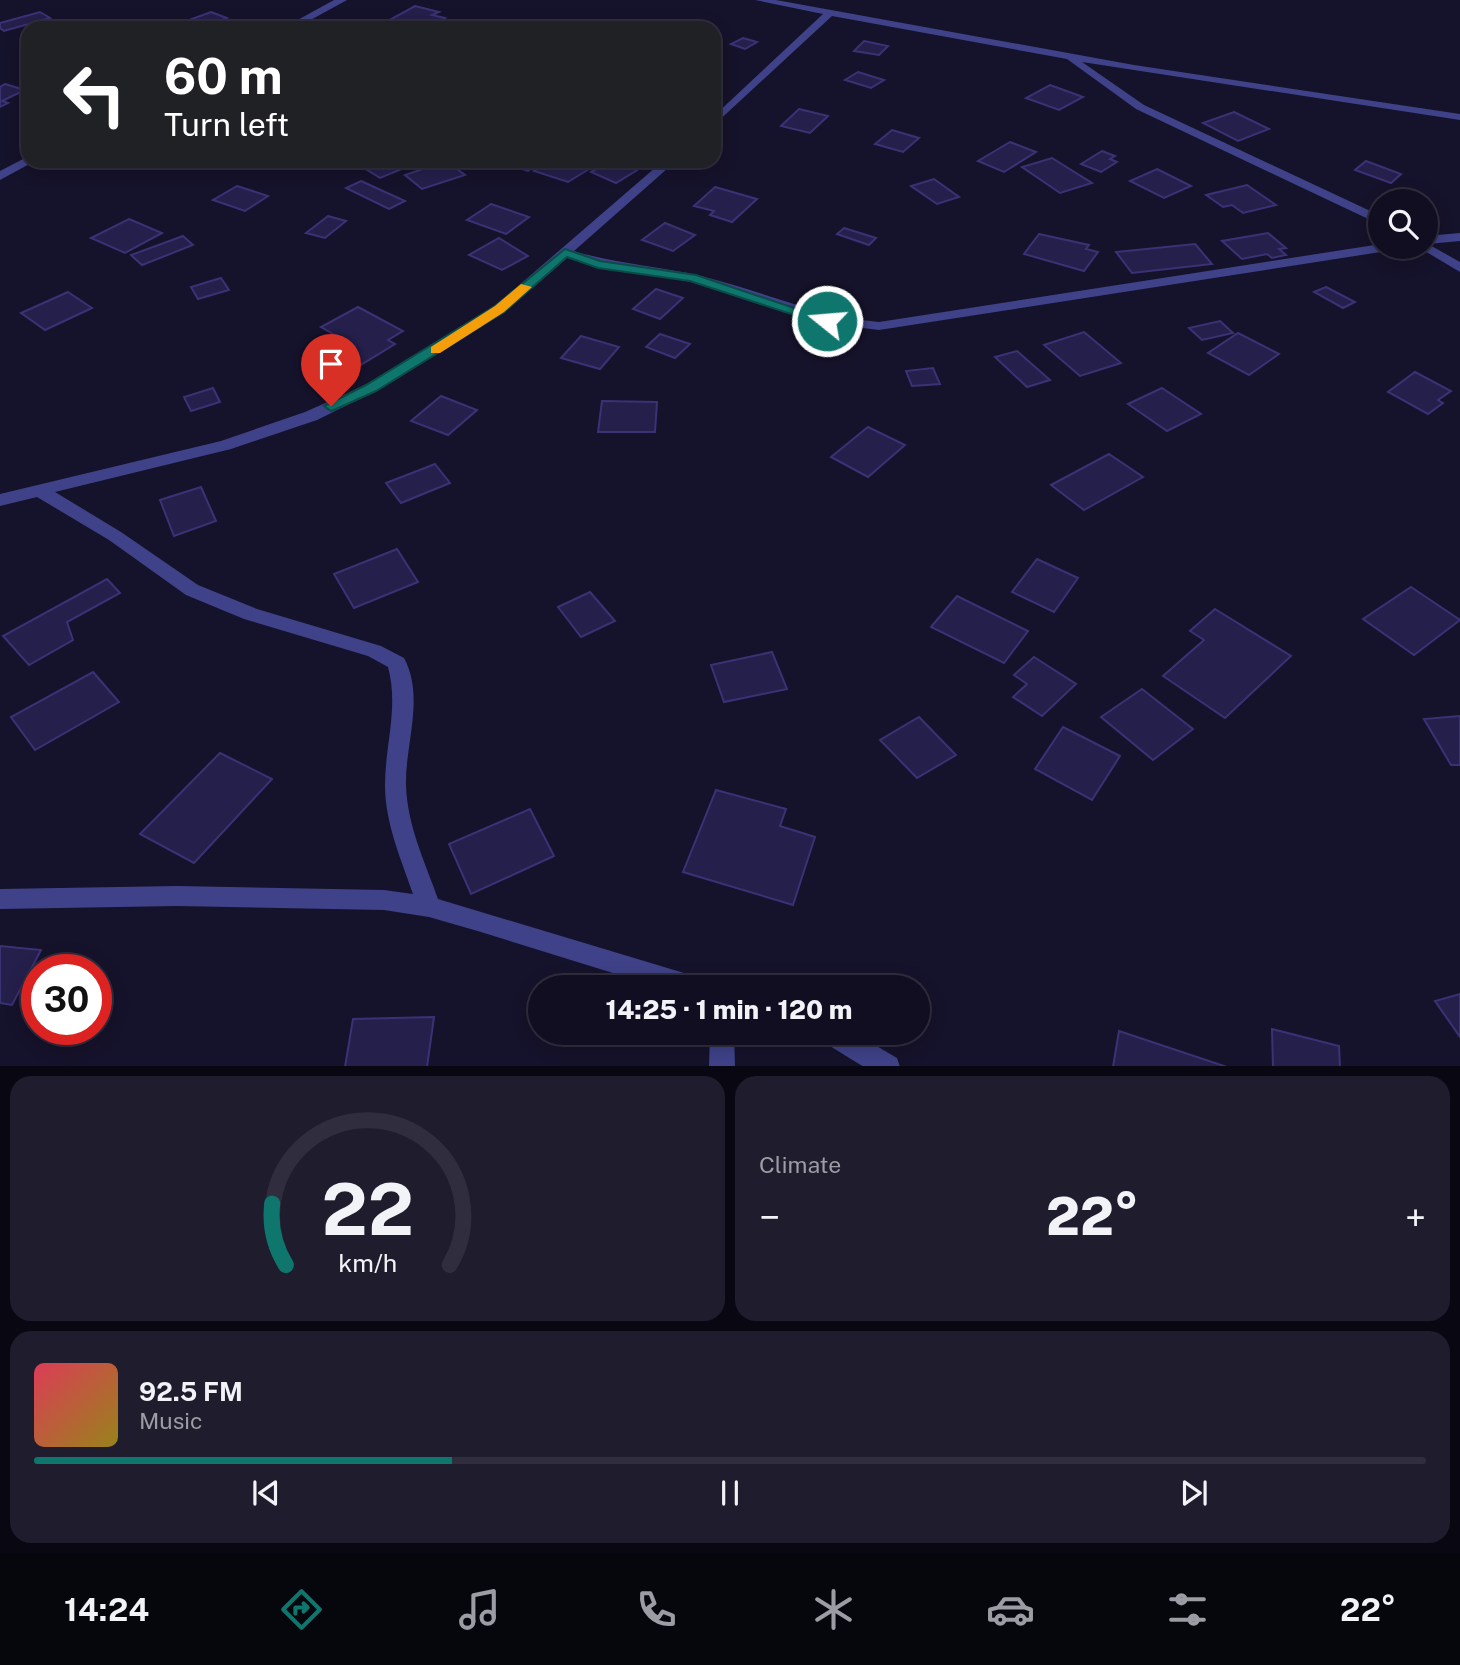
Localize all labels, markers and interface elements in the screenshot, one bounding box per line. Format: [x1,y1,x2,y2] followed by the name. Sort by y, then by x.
[164,47,283,105] text: 60 m
[49,49,140,140] icon: left
[164,106,289,143] text: Turn left
[1368,189,1438,259] map controls
[1368,189,1438,259] button: search
[790,284,864,358] position arrow
[301,334,361,406] pin
[312,345,350,383] icon: arrive
[21,954,112,1045] speed limit sign: 30
[606,994,852,1025] text: 14:25 · 1 min · 120 m
[759,1151,841,1178] text: Climate
[321,1166,414,1251] text: 22
[1046,1186,1139,1247] text: 22°
[759,1195,780,1240] text: −
[1405,1195,1426,1240] text: +
[338,1247,397,1277] text: km/h
[139,1376,243,1407] text: 92.5 FM
[139,1407,203,1434] text: Music
[247,1474,285,1512] icon: previous
[711,1474,749,1512] icon: pause
[1175,1474,1213,1512] icon: next
[277,1585,326,1634] icon: directions
[455,1585,504,1634] icon: music
[632,1585,681,1634] icon: phone
[809,1585,858,1634] icon: climate
[986,1585,1035,1634] icon: car
[1163,1585,1212,1634] icon: filters
[64,1591,149,1628] text: 14:24
[1340,1591,1396,1628] text: 22°

